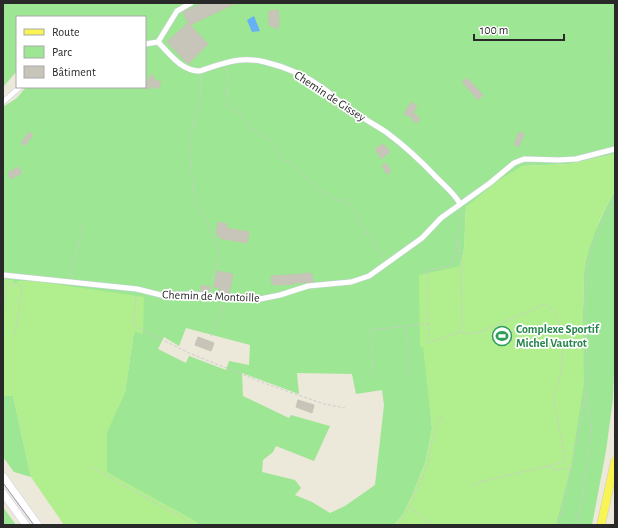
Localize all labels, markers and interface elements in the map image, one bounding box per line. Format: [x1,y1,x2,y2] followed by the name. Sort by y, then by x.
[16,16,146,88] legend
[474,16,564,42] scale bar
[480,24,508,36] text: 100 m
[52,26,79,38] text: Route
[52,46,72,58] text: Parc
[52,66,96,78] text: Bâtiment
[292,69,368,124] street label: Chemin de Gissey
[162,288,260,304] street label: Chemin de Montoille
[516,323,600,349] place label: Complexe Sportif Michel Vautrot
[491,325,513,347] sports icon: Complexe Sportif Michel Vautrot

